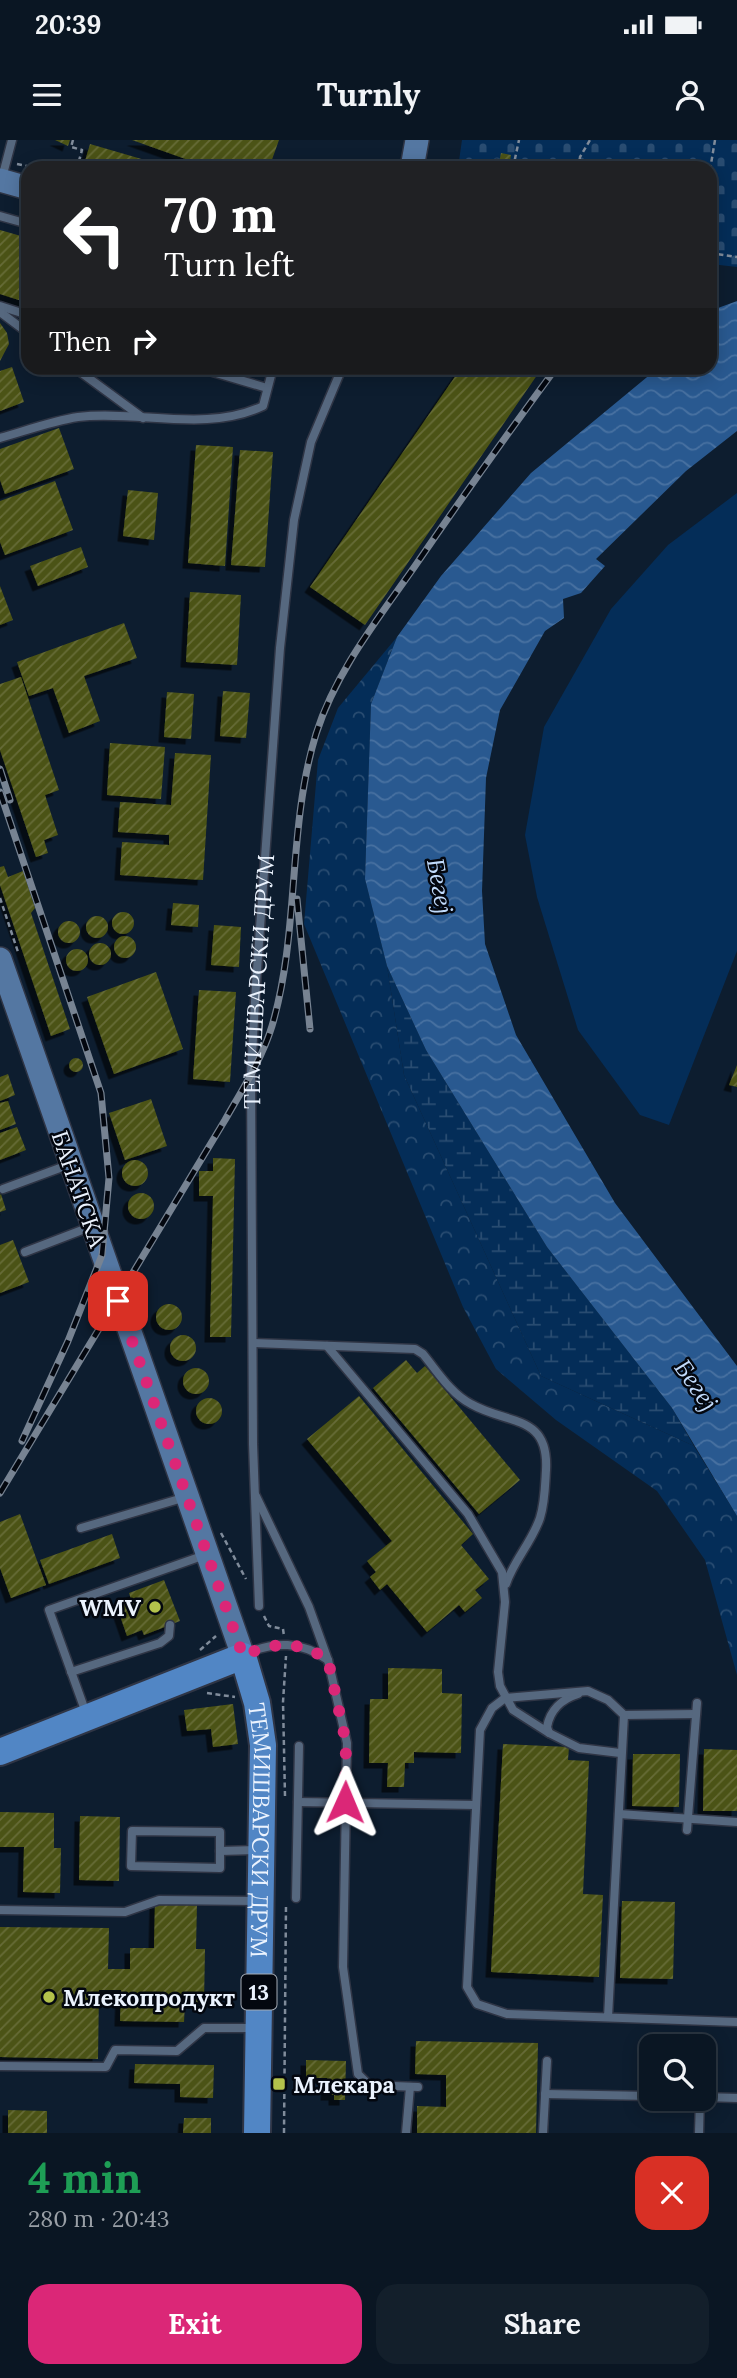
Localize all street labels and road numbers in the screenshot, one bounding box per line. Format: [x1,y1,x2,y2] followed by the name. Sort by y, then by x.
[236,853,280,1109] street label: ТЕМИШВАРСКИ ДРУМ
[46,1127,113,1252] street label: БАНАТСКА
[243,1701,278,1958] street label: ТЕМИШВАРСКИ ДРУМ
[242,1974,276,2010] road number: 13

